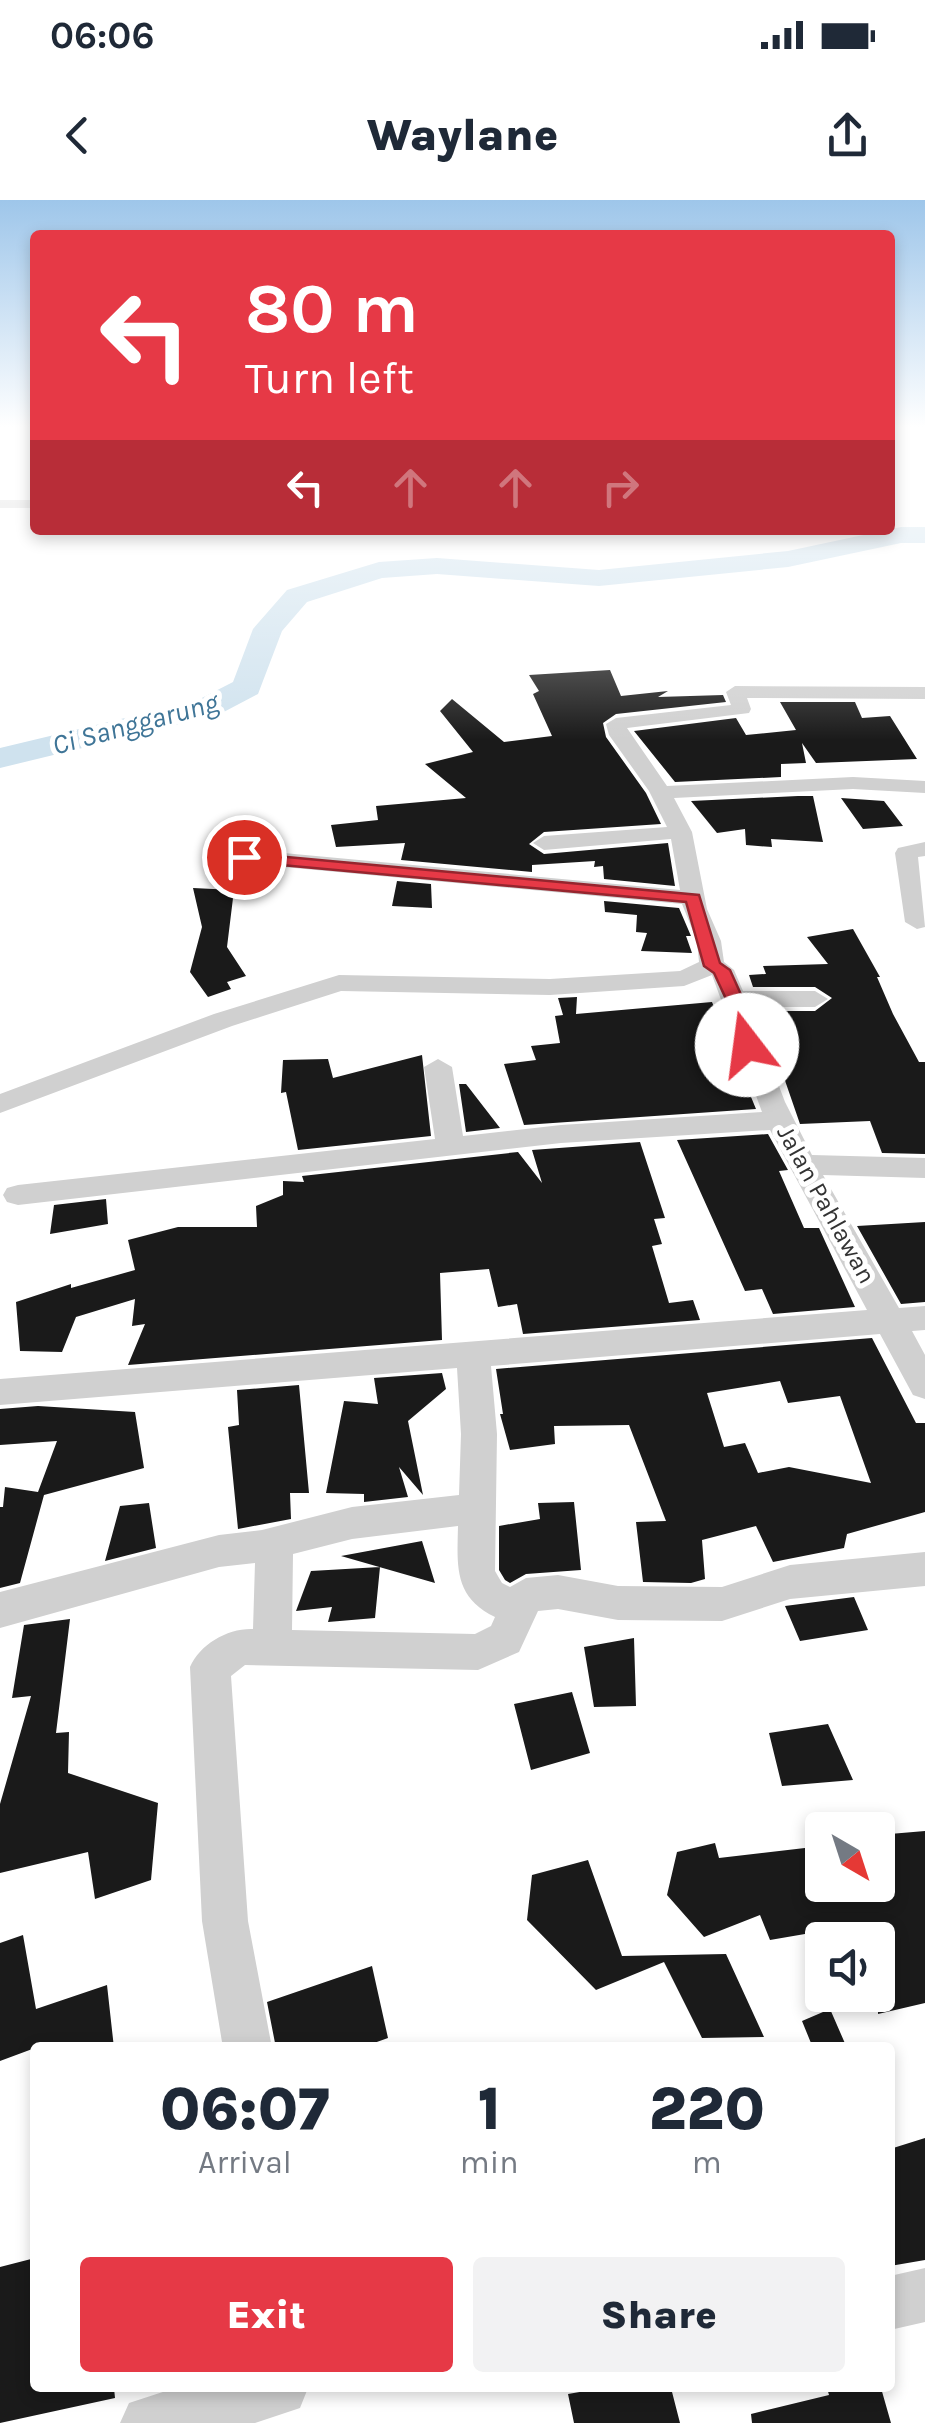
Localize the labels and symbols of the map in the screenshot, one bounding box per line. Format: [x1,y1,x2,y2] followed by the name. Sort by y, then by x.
[49,685,223,761] water label: Ci Sanggarung
[202,815,287,900] pin
[695,993,799,1097] position arrow
[771,1120,882,1288] street label: Jalan Pahlawan
[805,1812,895,1902] north arrow

